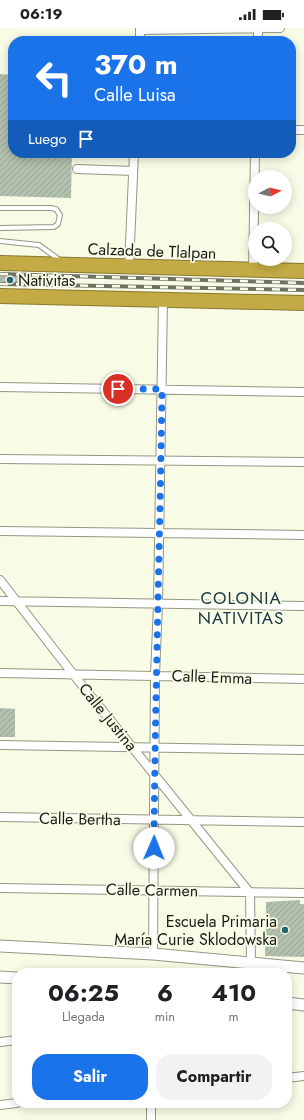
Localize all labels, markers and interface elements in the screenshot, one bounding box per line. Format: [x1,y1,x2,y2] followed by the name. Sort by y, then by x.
[20,3,62,25] text: 06:19
[94,44,178,85] text: 370 m
[28,52,80,104] icon: left
[94,82,176,108] text: Calle Luisa
[28,128,67,150] text: Luego
[75,128,97,150] icon: arrive
[248,170,292,214] north arrow
[248,170,292,266] map controls
[248,222,292,266] button: search
[87,237,217,265] street label: Calzada de Tlalpan
[18,269,75,292] place label: Nativitas
[5,275,15,285] marker: Nativitas
[101,372,135,406] pin
[107,378,129,400] icon: arrive
[198,586,284,630] district label: COLONIA NATIVITAS
[171,664,253,690] street label: Calle Emma
[73,678,143,756] street label: Calle Justina
[39,807,121,831] street label: Calle Bertha
[133,827,175,869] position arrow
[106,878,198,902] street label: Calle Carmen
[114,910,277,951] place label: Escuela Primaria María Curie Sklodowska
[280,925,290,935] marker: Escuela Primaria María Curie Sklodowska
[48,975,119,1010] text: 06:25
[157,975,173,1010] text: 6
[211,975,256,1010] text: 410
[62,1007,105,1026] text: Llegada
[155,1007,175,1026] text: min
[229,1007,239,1026] text: m
[32,1054,148,1100] button: Salir
[156,1054,272,1100] button: Compartir

